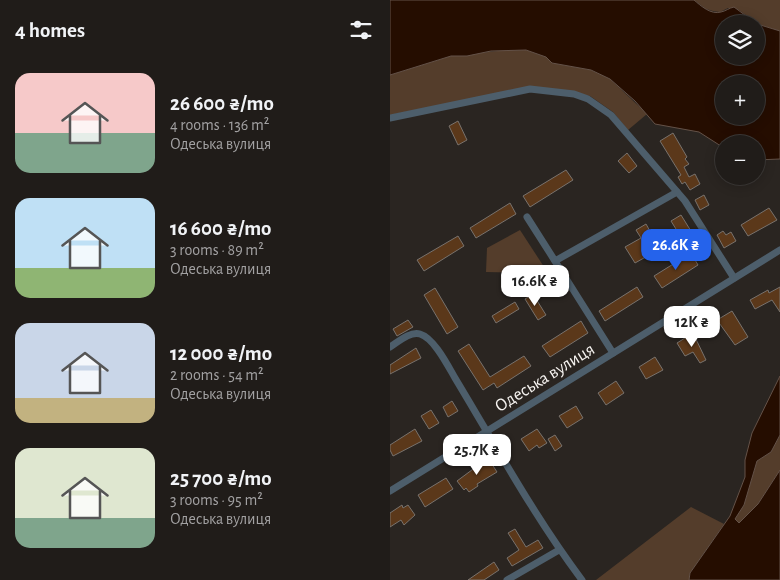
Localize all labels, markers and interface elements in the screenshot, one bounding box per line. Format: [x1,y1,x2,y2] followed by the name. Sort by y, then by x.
[715,15,765,185] map controls
[715,15,765,65] button: layers
[347,16,375,44] icon: filters
[15,20,85,41] text: 4 homes
[715,75,765,125] button: +
[55,93,115,153] icon: home
[170,93,274,114] text: 26 600 ₴/mo
[170,117,269,133] text: 4 rooms · 136 m²
[715,135,765,185] button: −
[170,136,271,152] text: Одеська вулиця
[55,218,115,278] icon: home
[170,218,271,239] text: 16 600 ₴/mo
[630,228,722,271] pin: 26.6K ₴
[652,237,700,253] text: 26.6K ₴
[170,242,264,258] text: 3 rooms · 89 m²
[170,261,271,277] text: Одеська вулиця
[489,264,581,307] pin: 16.6K ₴
[512,273,558,289] text: 16.6K ₴
[657,306,727,348] pin: 12K ₴
[675,314,709,330] text: 12K ₴
[492,340,598,416] street label: Одеська вулиця
[55,343,115,403] icon: home
[170,343,272,364] text: 12 000 ₴/mo
[170,367,264,383] text: 2 rooms · 54 m²
[170,386,271,402] text: Одеська вулиця
[431,434,523,476] pin: 25.7K ₴
[454,442,500,458] text: 25.7K ₴
[55,468,115,528] icon: home
[170,468,272,489] text: 25 700 ₴/mo
[170,492,263,508] text: 3 rooms · 95 m²
[170,511,271,527] text: Одеська вулиця

